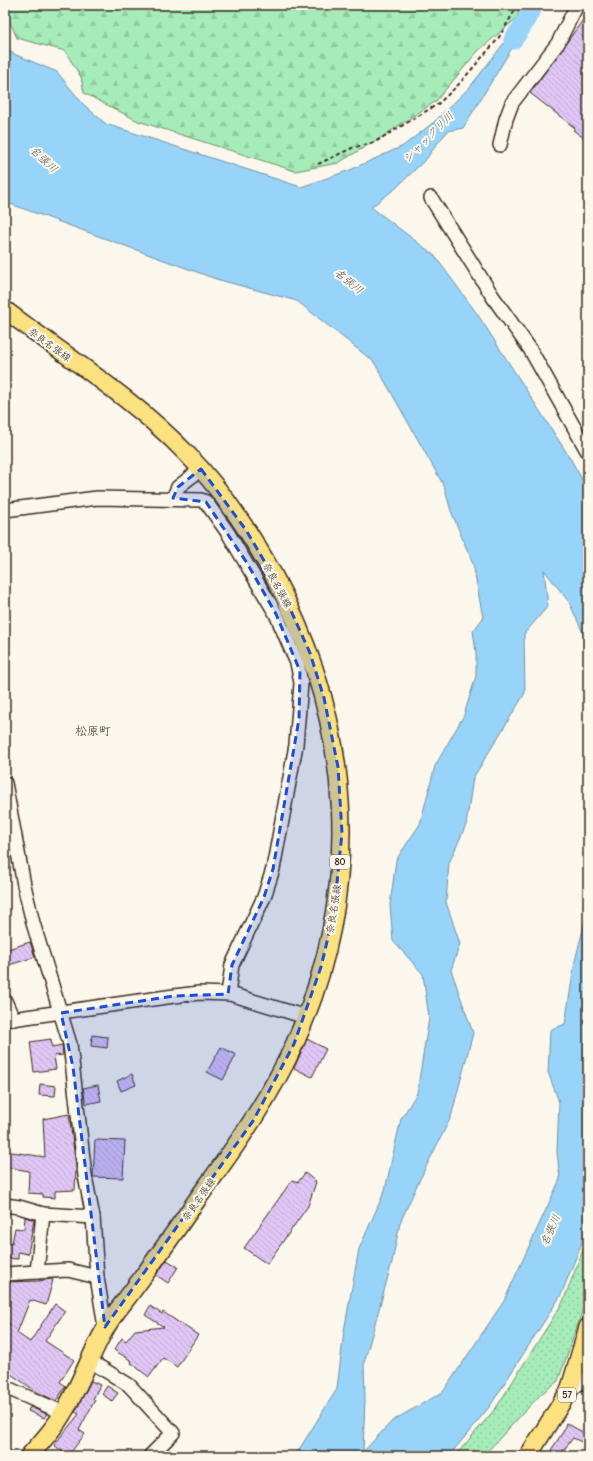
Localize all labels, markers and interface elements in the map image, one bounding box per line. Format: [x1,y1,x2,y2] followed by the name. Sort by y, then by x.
[400,109,456,165] water label: シャックリ川
[27,143,61,175] water label: 名張川
[332,265,366,297] water label: 名張川
[26,324,74,364] street label: 奈良名張線
[260,560,295,610] street label: 奈良名張線
[75,723,111,738] district label: 松原町
[330,855,350,869] road number: 80
[323,883,344,935] street label: 奈良名張線
[179,1175,218,1223] street label: 奈良名張線
[537,1212,563,1248] water label: 名張川
[558,1388,576,1402] road number: 57

